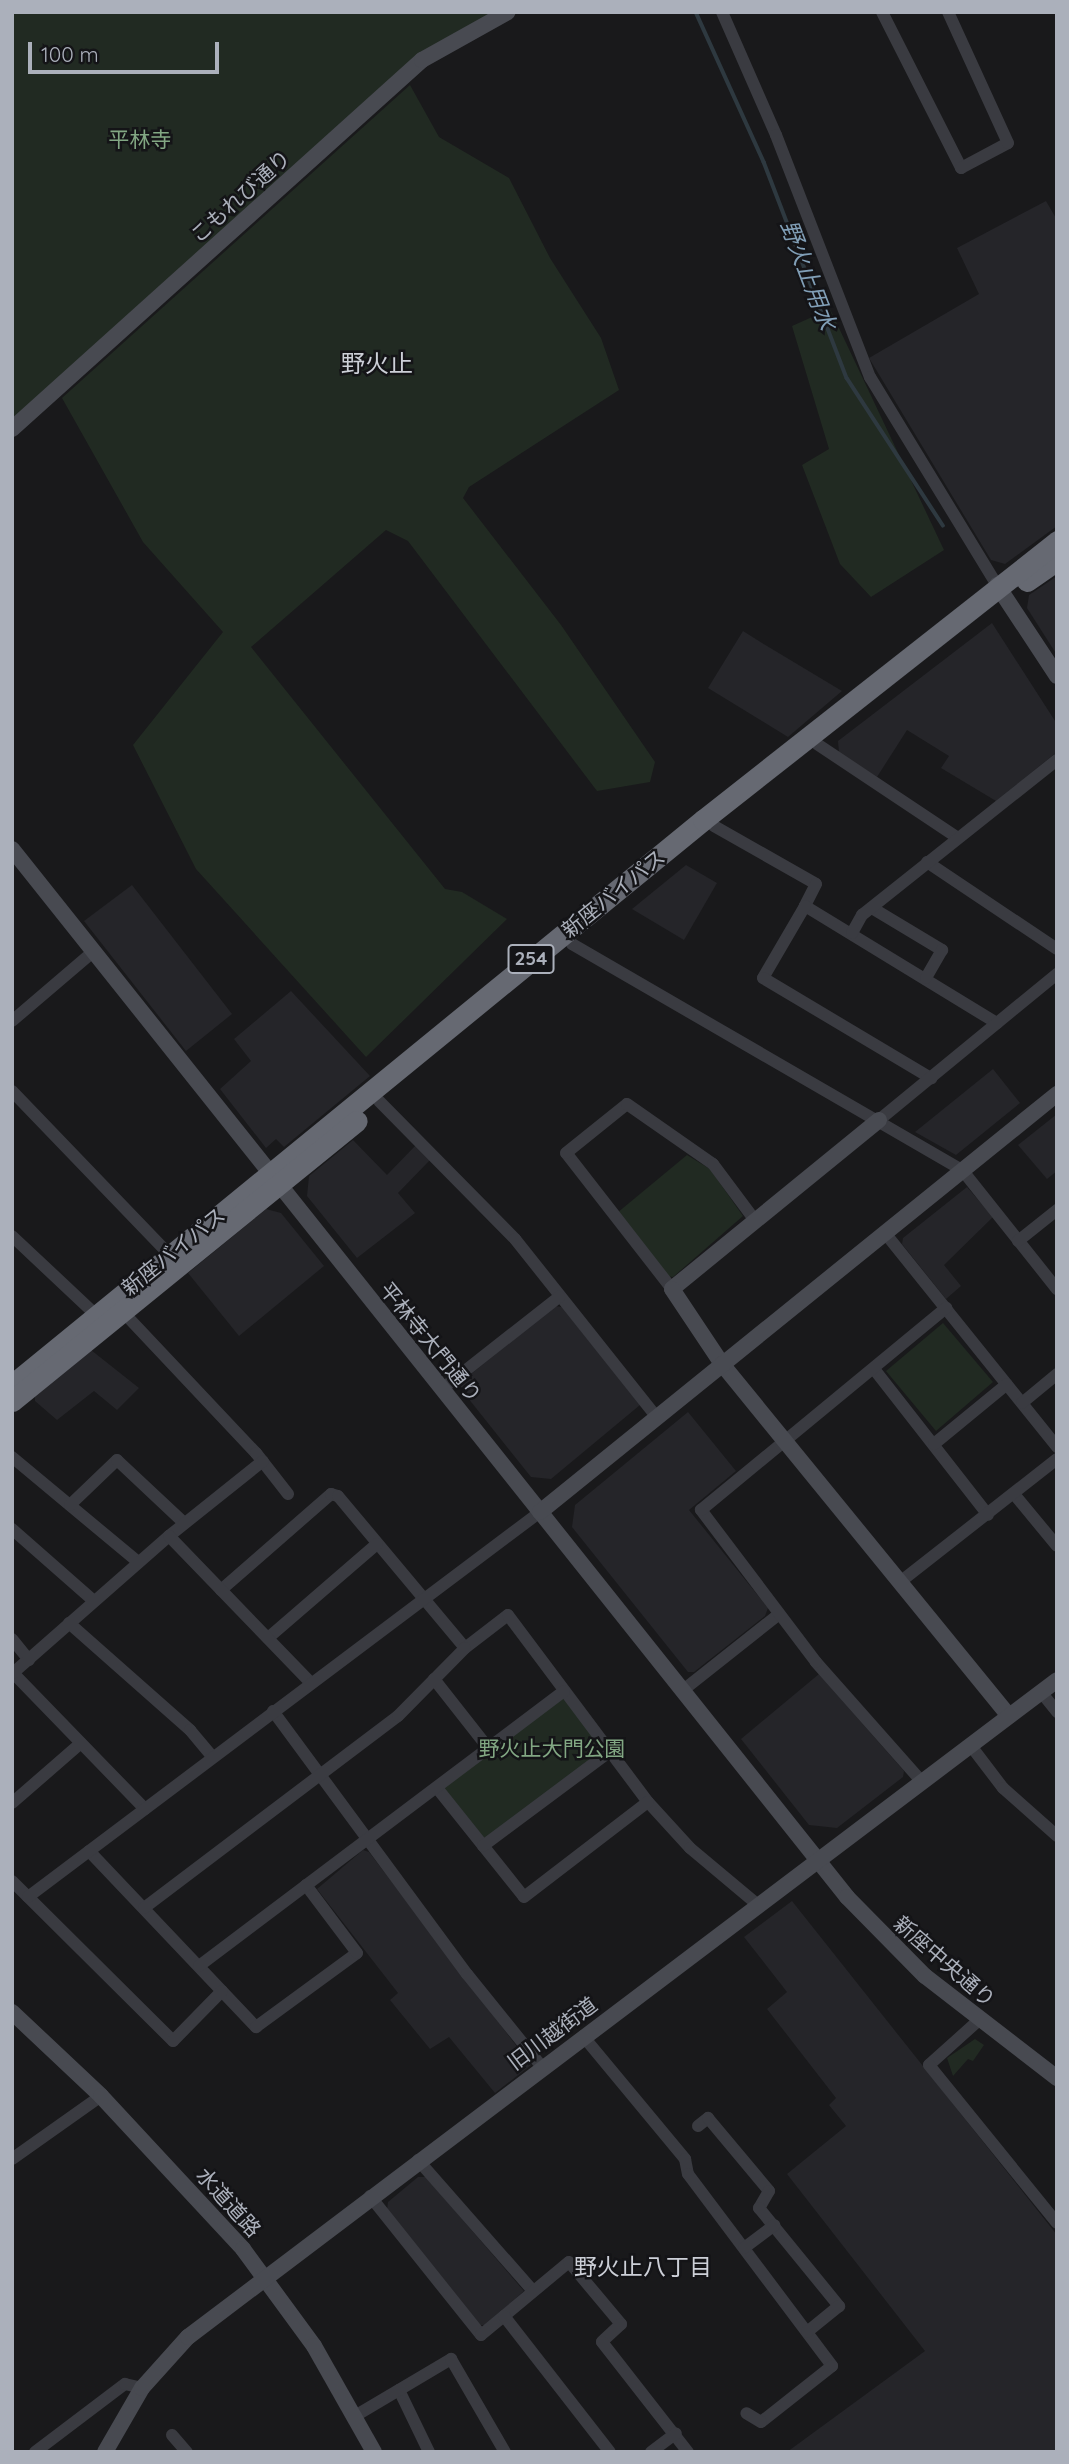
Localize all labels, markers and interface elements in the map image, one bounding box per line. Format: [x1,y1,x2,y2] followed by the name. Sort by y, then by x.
[32,28,222,72] scale bar
[41,41,99,67] text: 100 m
[109,126,171,152] park label: 平林寺
[185,144,295,248] street label: こもれび通り
[775,216,841,334] water label: 野火止用水
[341,350,413,378] district label: 野火止
[556,844,670,942] street label: 新座バイパス
[506,944,556,974] road number: 254
[116,1202,230,1300] street label: 新座バイパス
[375,1277,487,1407] street label: 平林寺大門通り
[479,1735,625,1761] park label: 野火止大門公園
[889,1910,1001,2012] street label: 新座中央通り
[502,1991,602,2075] street label: 旧川越街道
[192,2162,266,2242] street label: 水道道路
[574,2253,712,2281] district label: 野火止八丁目

